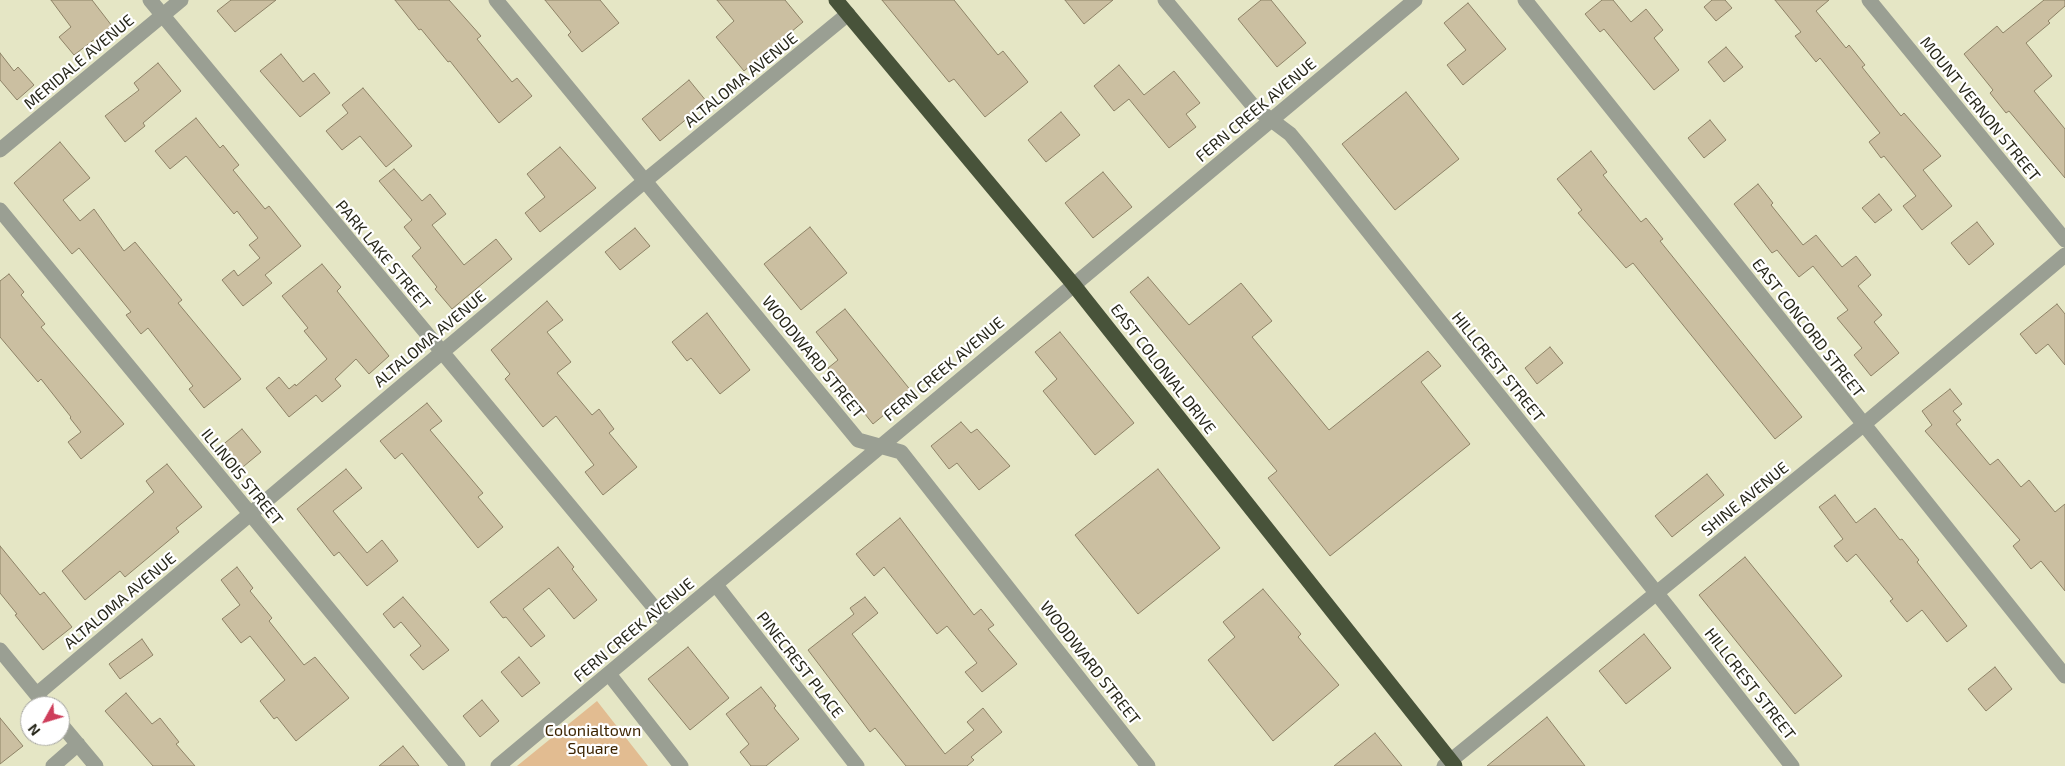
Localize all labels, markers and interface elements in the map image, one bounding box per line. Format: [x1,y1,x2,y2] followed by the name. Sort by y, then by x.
[20,11,138,113] street label: MERIDALE AVENUE
[681,28,801,132] street label: ALTALOMA AVENUE
[1916,33,2044,185] street label: MOUNT VERNON STREET
[1192,54,1320,166] street label: FERN CREEK AVENUE
[332,196,434,314] street label: PARK LAKE STREET
[1748,255,1868,401] street label: EAST CONCORD STREET
[370,287,490,391] street label: ALTALOMA AVENUE
[758,292,868,422] street label: WOODWARD STREET
[1106,300,1220,438] street label: EAST COLONIAL DRIVE
[1448,308,1548,426] street label: HILLCREST STREET
[880,313,1008,425] street label: FERN CREEK AVENUE
[197,425,287,529] street label: ILLINOIS STREET
[1698,458,1792,540] street label: SHINE AVENUE
[60,549,180,653] street label: ALTALOMA AVENUE
[570,574,698,686] street label: FERN CREEK AVENUE
[1036,597,1144,729] street label: WOODWARD STREET
[753,608,847,722] street label: PINECREST PLACE
[1700,624,1800,744] street label: HILLCREST STREET
[20,696,70,746] north arrow
[24,721,44,739] text: N
[545,721,641,759] park label: Colonialtown Square

